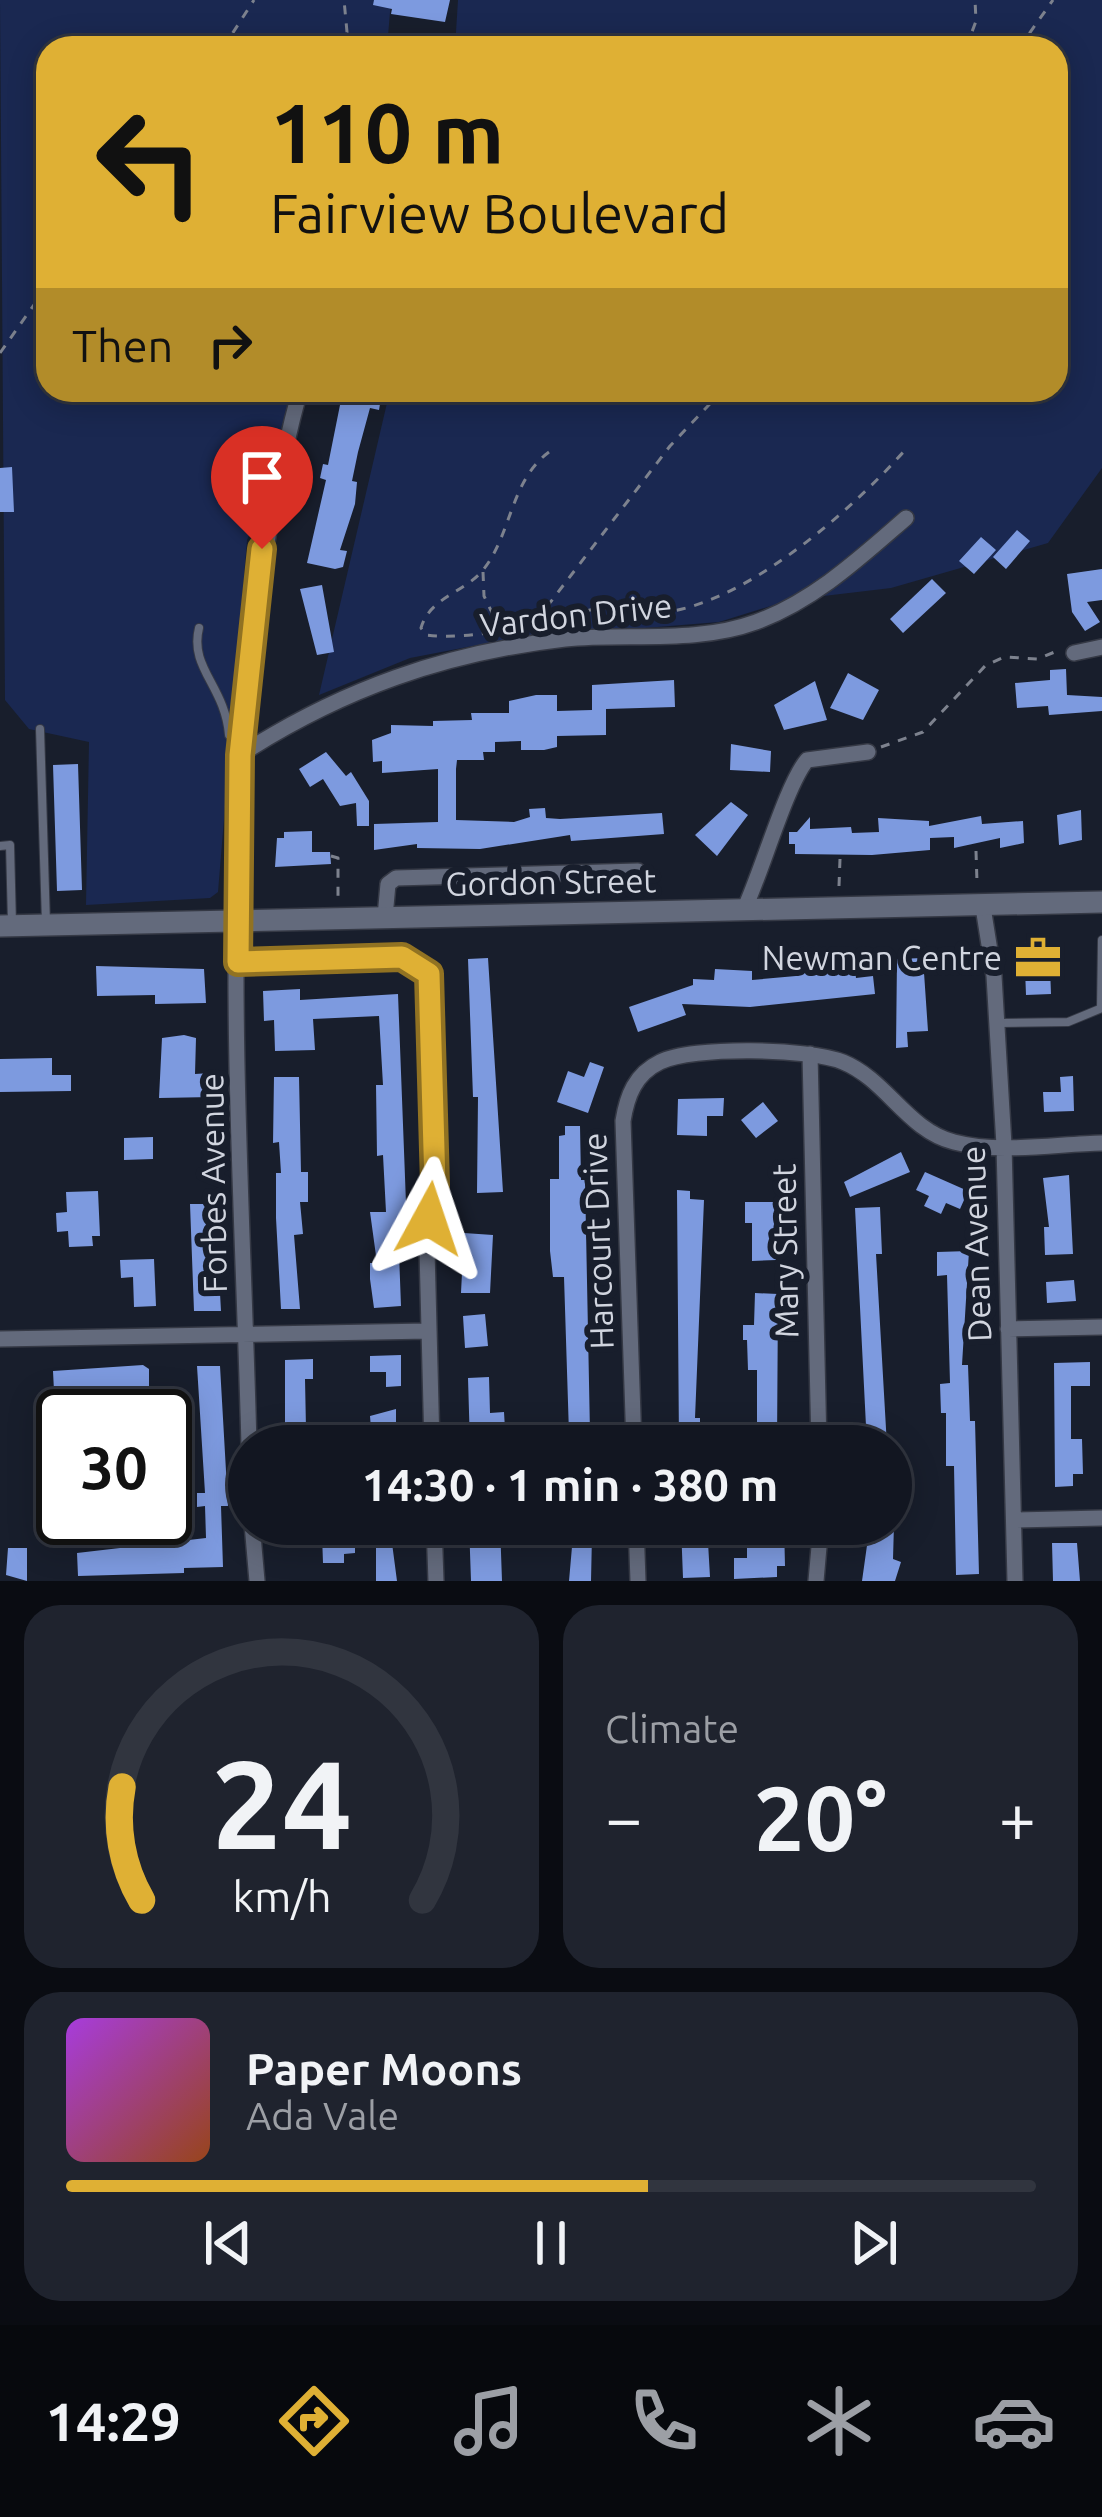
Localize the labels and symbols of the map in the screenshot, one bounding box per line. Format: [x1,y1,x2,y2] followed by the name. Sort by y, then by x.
[211,426,313,549] pin
[478,586,674,643] street label: Vardon Drive
[445,861,657,902] street label: Gordon Street
[1013,933,1063,983] office icon: Newman Centre
[762,939,1002,976] place label: Newman Centre
[192,1073,233,1293] street label: Forbes Avenue
[575,1132,620,1350] street label: Harcourt Drive
[954,1145,997,1343] street label: Dean Avenue
[366,1156,492,1282] position arrow
[764,1163,805,1339] street label: Mary Street
[36,1389,192,1545] speed limit sign: 30

